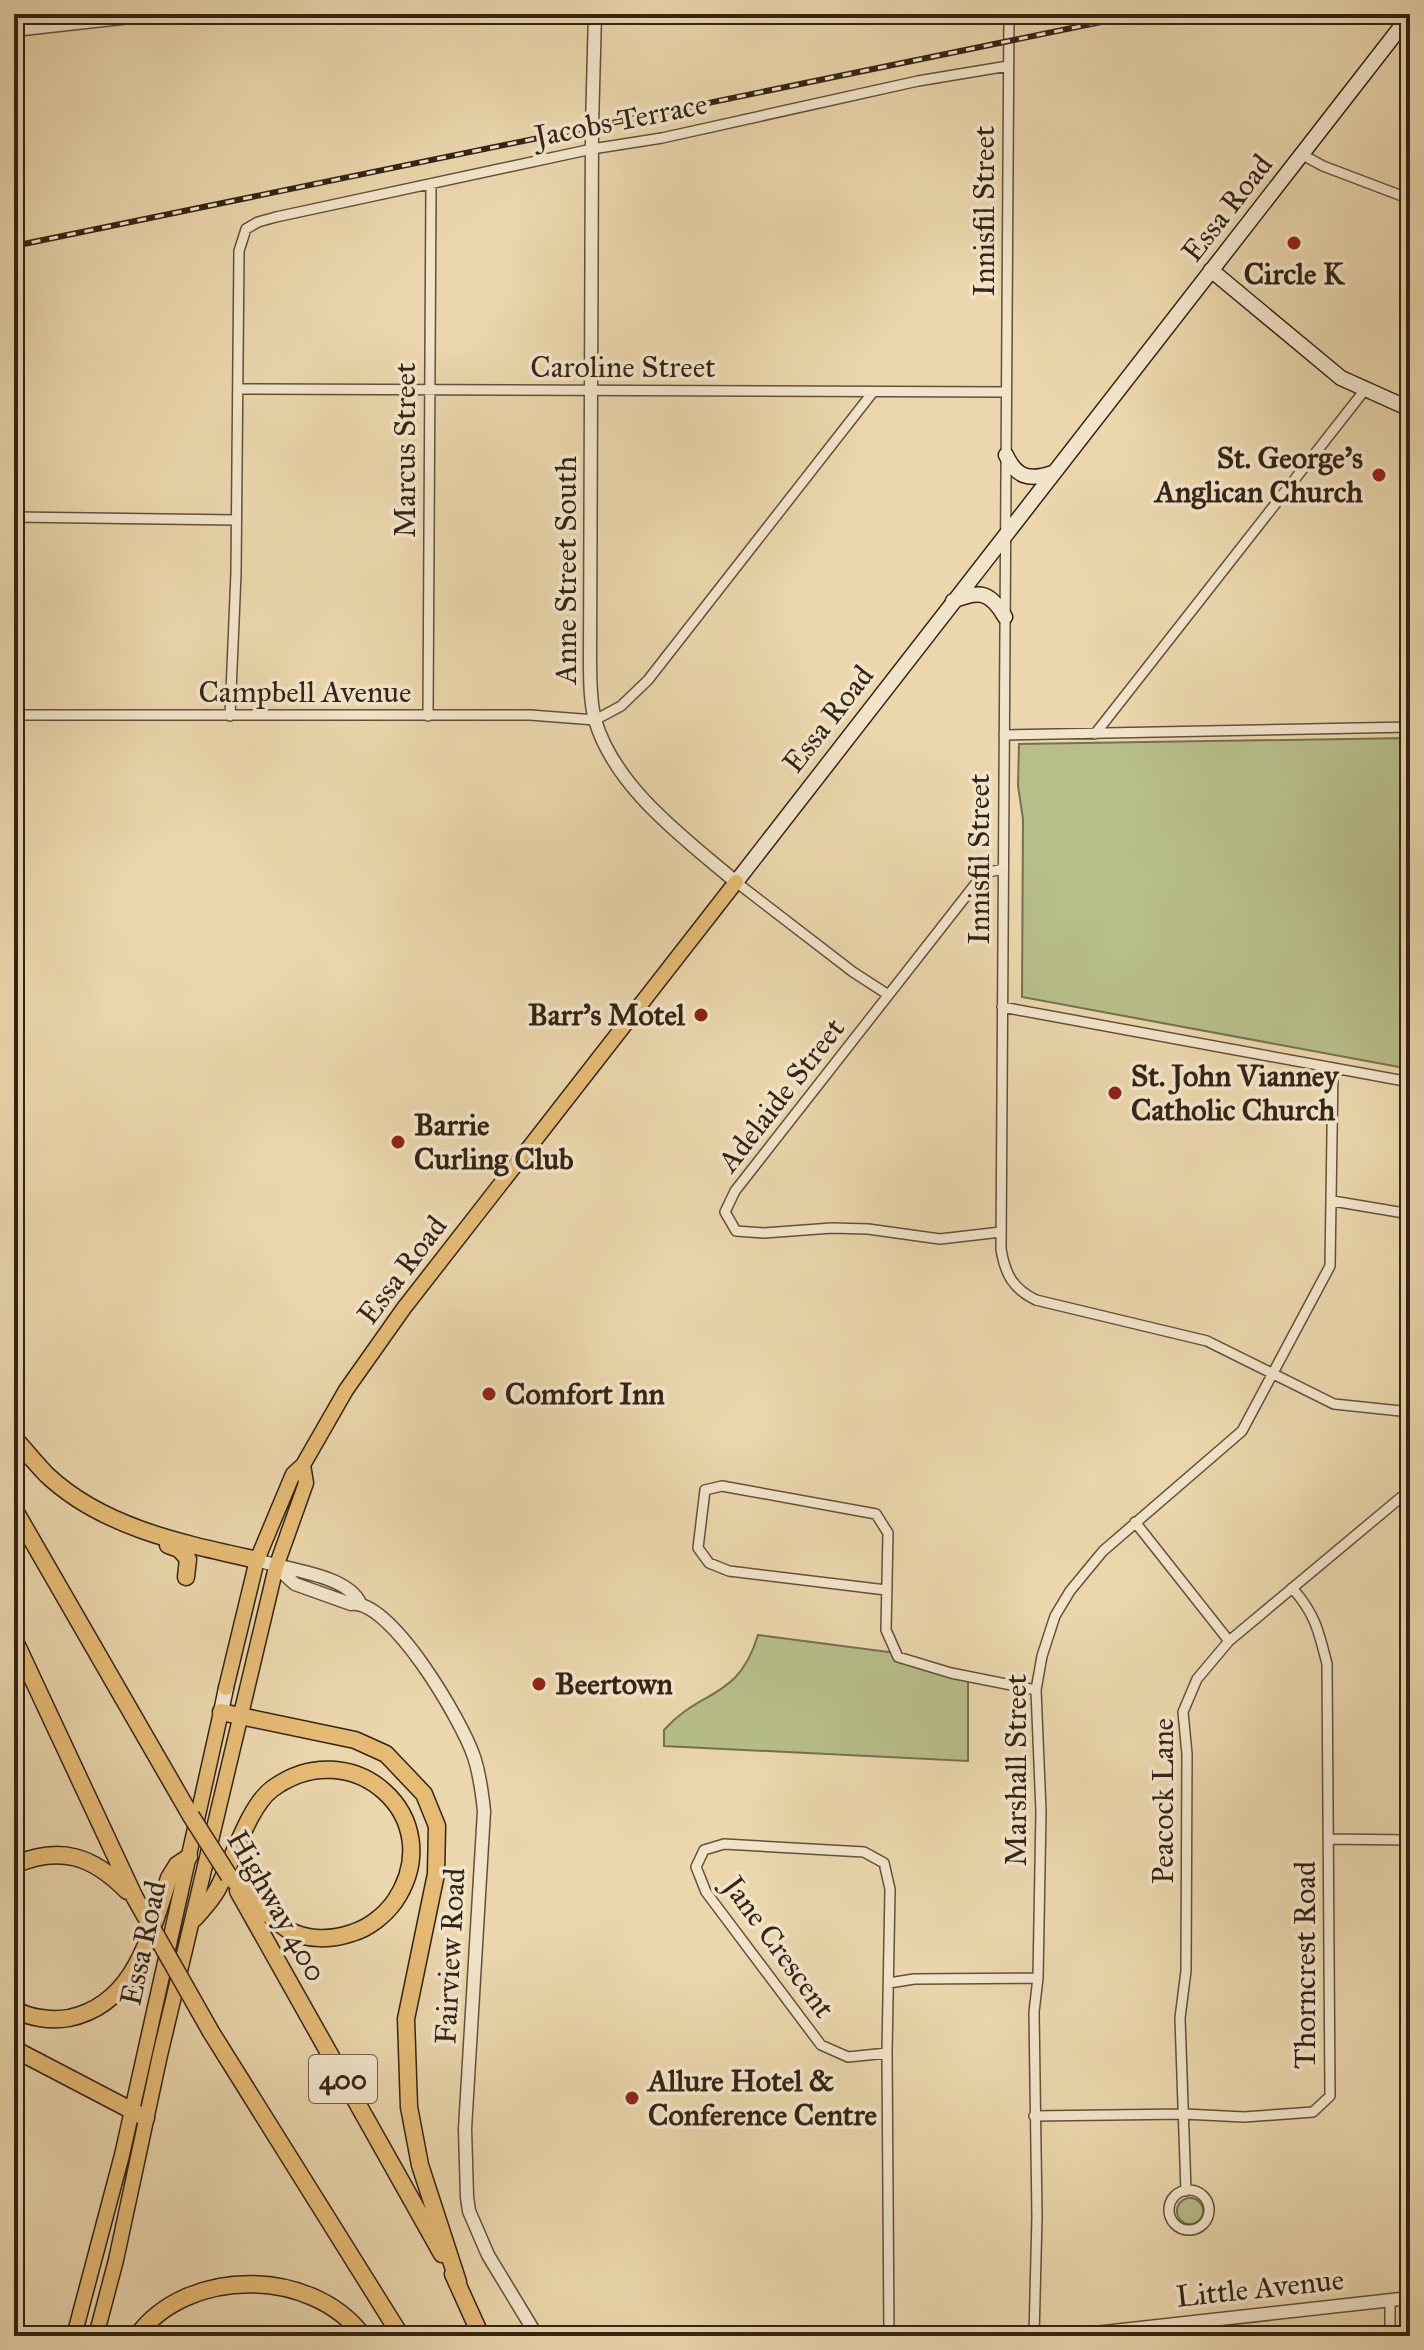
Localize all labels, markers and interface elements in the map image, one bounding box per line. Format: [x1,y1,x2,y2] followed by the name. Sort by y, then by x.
[529,86,710,155] street label: Jacobs Terrace
[966,125,1002,297] street label: Innisfil Street
[1174,147,1280,269] street label: Essa Road
[1285,234,1303,252] marker: Circle K
[1244,256,1346,292] place label: Circle K
[530,349,716,385] street label: Caroline Street
[387,362,423,538] street label: Marcus Street
[1153,440,1363,510] place label: St. George's Anglican Church
[548,455,584,686] street label: Anne Street South
[1370,466,1388,484] marker: St. George's Anglican Church
[775,658,881,780] street label: Essa Road
[198,674,412,710] street label: Campbell Avenue
[961,773,997,945] street label: Innisfil Street
[528,997,686,1033] place label: Barr's Motel
[692,1006,710,1024] marker: Barr's Motel
[709,1011,852,1181] street label: Adelaide Street
[1131,1058,1339,1128] place label: St. John Vianney Catholic Church
[1106,1084,1124,1102] marker: St. John Vianney Catholic Church
[414,1107,574,1177] place label: Barrie Curling Club
[389,1133,407,1151] marker: Barrie Curling Club
[350,1209,454,1331] street label: Essa Road
[505,1376,665,1412] place label: Comfort Inn
[480,1385,498,1403] marker: Comfort Inn
[555,1666,674,1702] place label: Beertown
[998,1673,1034,1866] street label: Marshall Street
[530,1675,548,1693] marker: Beertown
[1145,1718,1181,1884] street label: Peacock Lane
[219,1824,335,1988] street label: Highway 400
[1287,1861,1323,2069] street label: Thorncrest Road
[427,1867,473,2045] street label: Fairview Road
[714,1867,843,2025] street label: Jane Crescent
[112,1877,174,2009] street label: Essa Road
[309,2055,377,2103] road number: 400
[646,2063,877,2133] place label: Allure Hotel & Conference Centre
[623,2089,641,2107] marker: Allure Hotel & Conference Centre
[1174,2261,1346,2315] street label: Little Avenue

